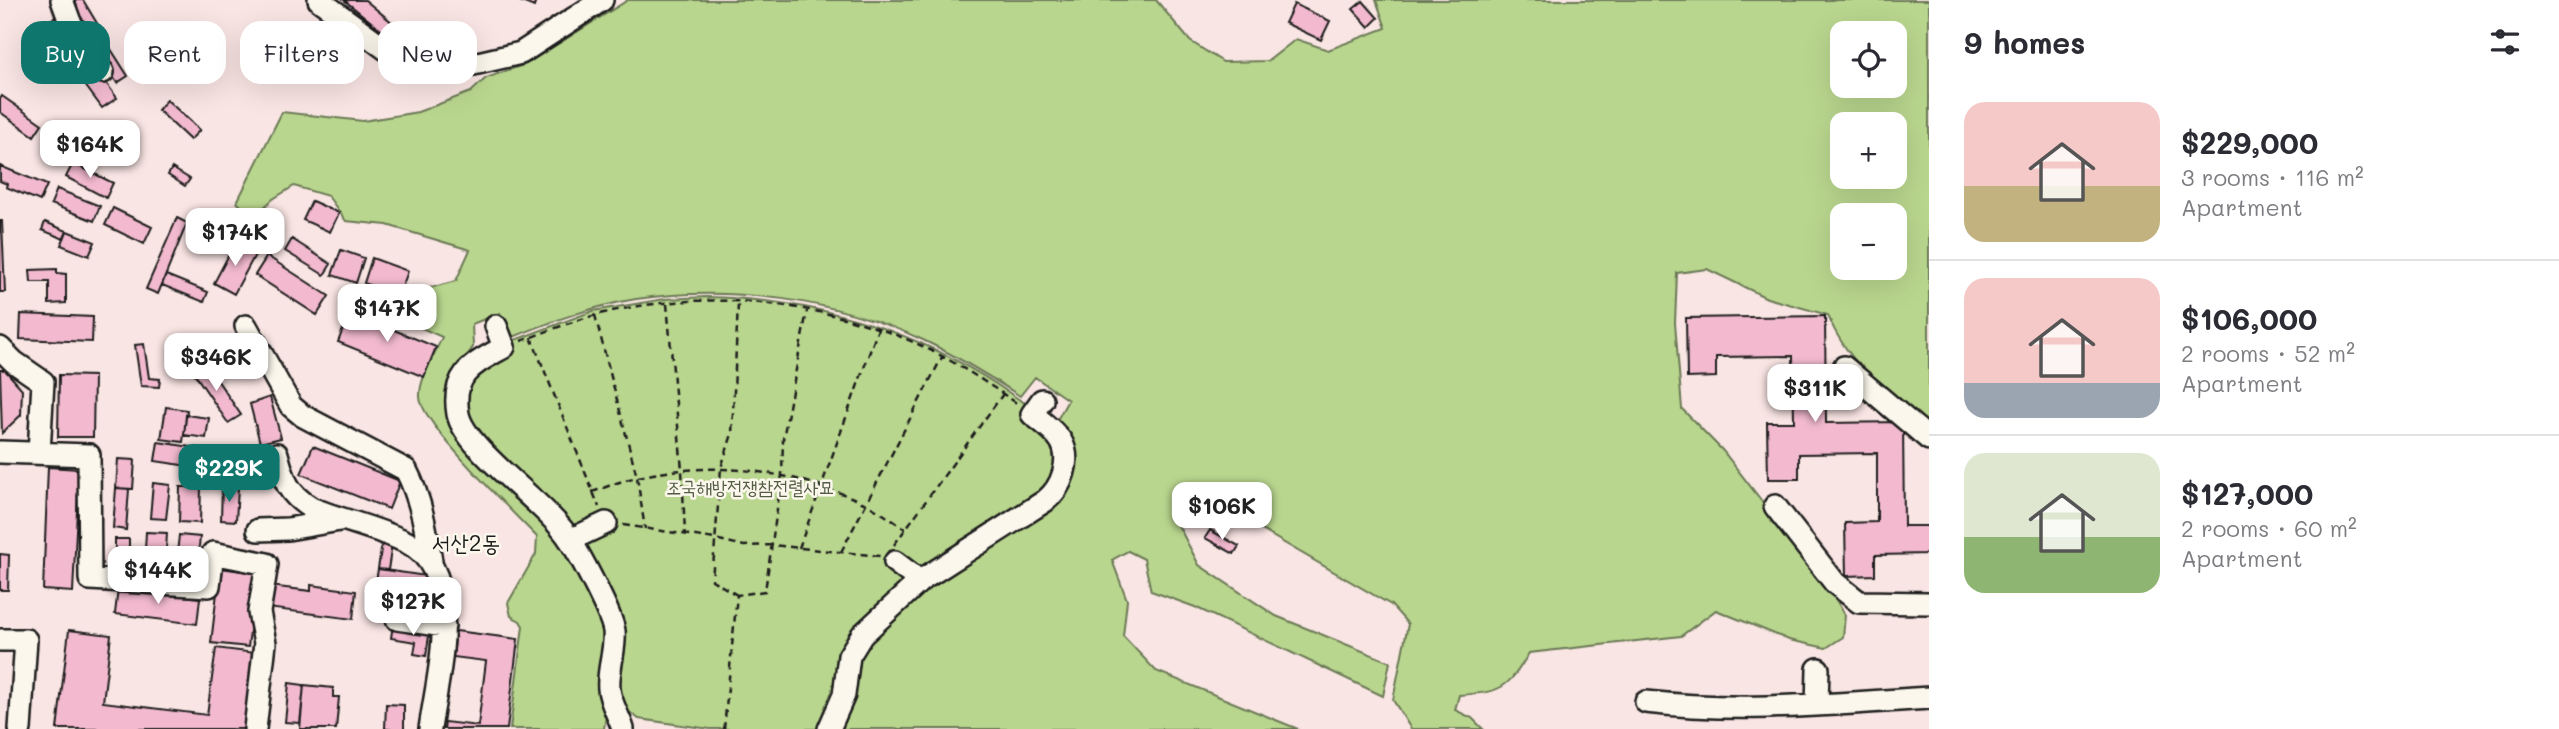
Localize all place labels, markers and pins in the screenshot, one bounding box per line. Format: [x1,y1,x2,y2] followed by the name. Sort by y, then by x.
[41,120,139,180] pin: $164K
[186,208,284,268] pin: $174K
[338,284,436,344] pin: $147K
[167,334,265,393] pin: $346K
[1766,364,1864,424] pin: $311K
[180,444,278,504] pin: $229K
[1173,482,1271,542] pin: $106K
[109,546,207,606] pin: $144K
[364,578,462,637] pin: $127K

